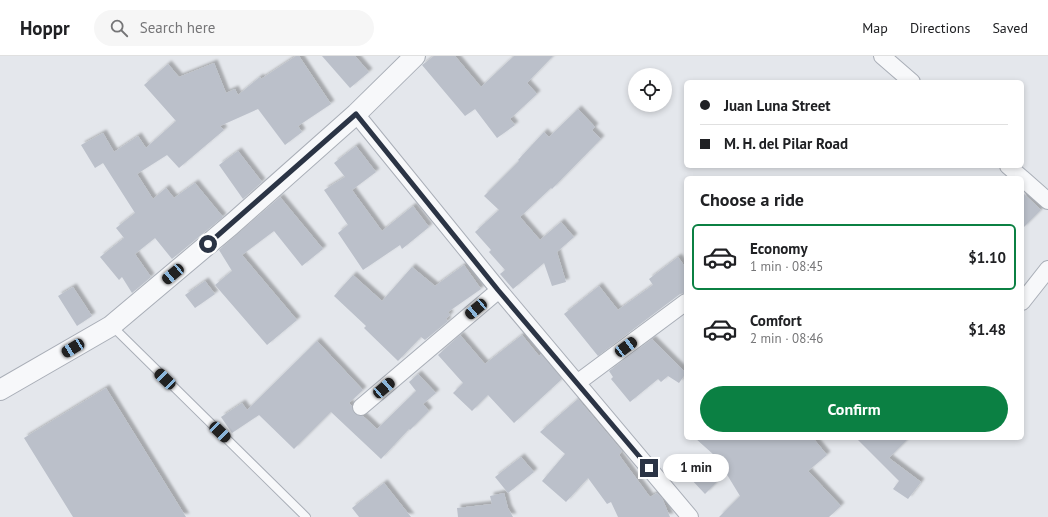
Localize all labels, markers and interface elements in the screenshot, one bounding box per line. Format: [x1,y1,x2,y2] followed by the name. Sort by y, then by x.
[94,10,374,46] search box
[20,16,70,40] text: Hoppr
[108,17,130,39] icon: search
[140,18,215,37] text: Search here
[862,19,888,37] text: Map
[910,19,970,37] text: Directions
[992,19,1028,37] text: Saved
[628,68,672,112] map controls
[628,68,672,112] button: locate
[724,96,831,115] text: Juan Luna Street
[724,134,848,153] text: M. H. del Pilar Road
[700,188,804,211] text: Choose a ride
[199,235,217,253] route start
[702,239,738,275] icon: car
[750,239,808,258] text: Economy
[968,248,1006,267] text: $1.10
[750,258,823,275] text: 1 min · 08:45
[160,262,186,286] car
[463,297,489,321] car
[702,311,738,347] icon: car
[750,311,802,330] text: Comfort
[968,320,1006,339] text: $1.48
[750,330,823,347] text: 2 min · 08:46
[613,335,639,359] car
[60,337,86,359] car
[152,366,178,392] car
[371,376,397,400] car
[700,386,1008,432] button: Confirm
[207,419,233,445] car
[663,454,729,482] callout: 1 min
[640,459,658,477] route end
[680,459,712,476] text: 1 min

